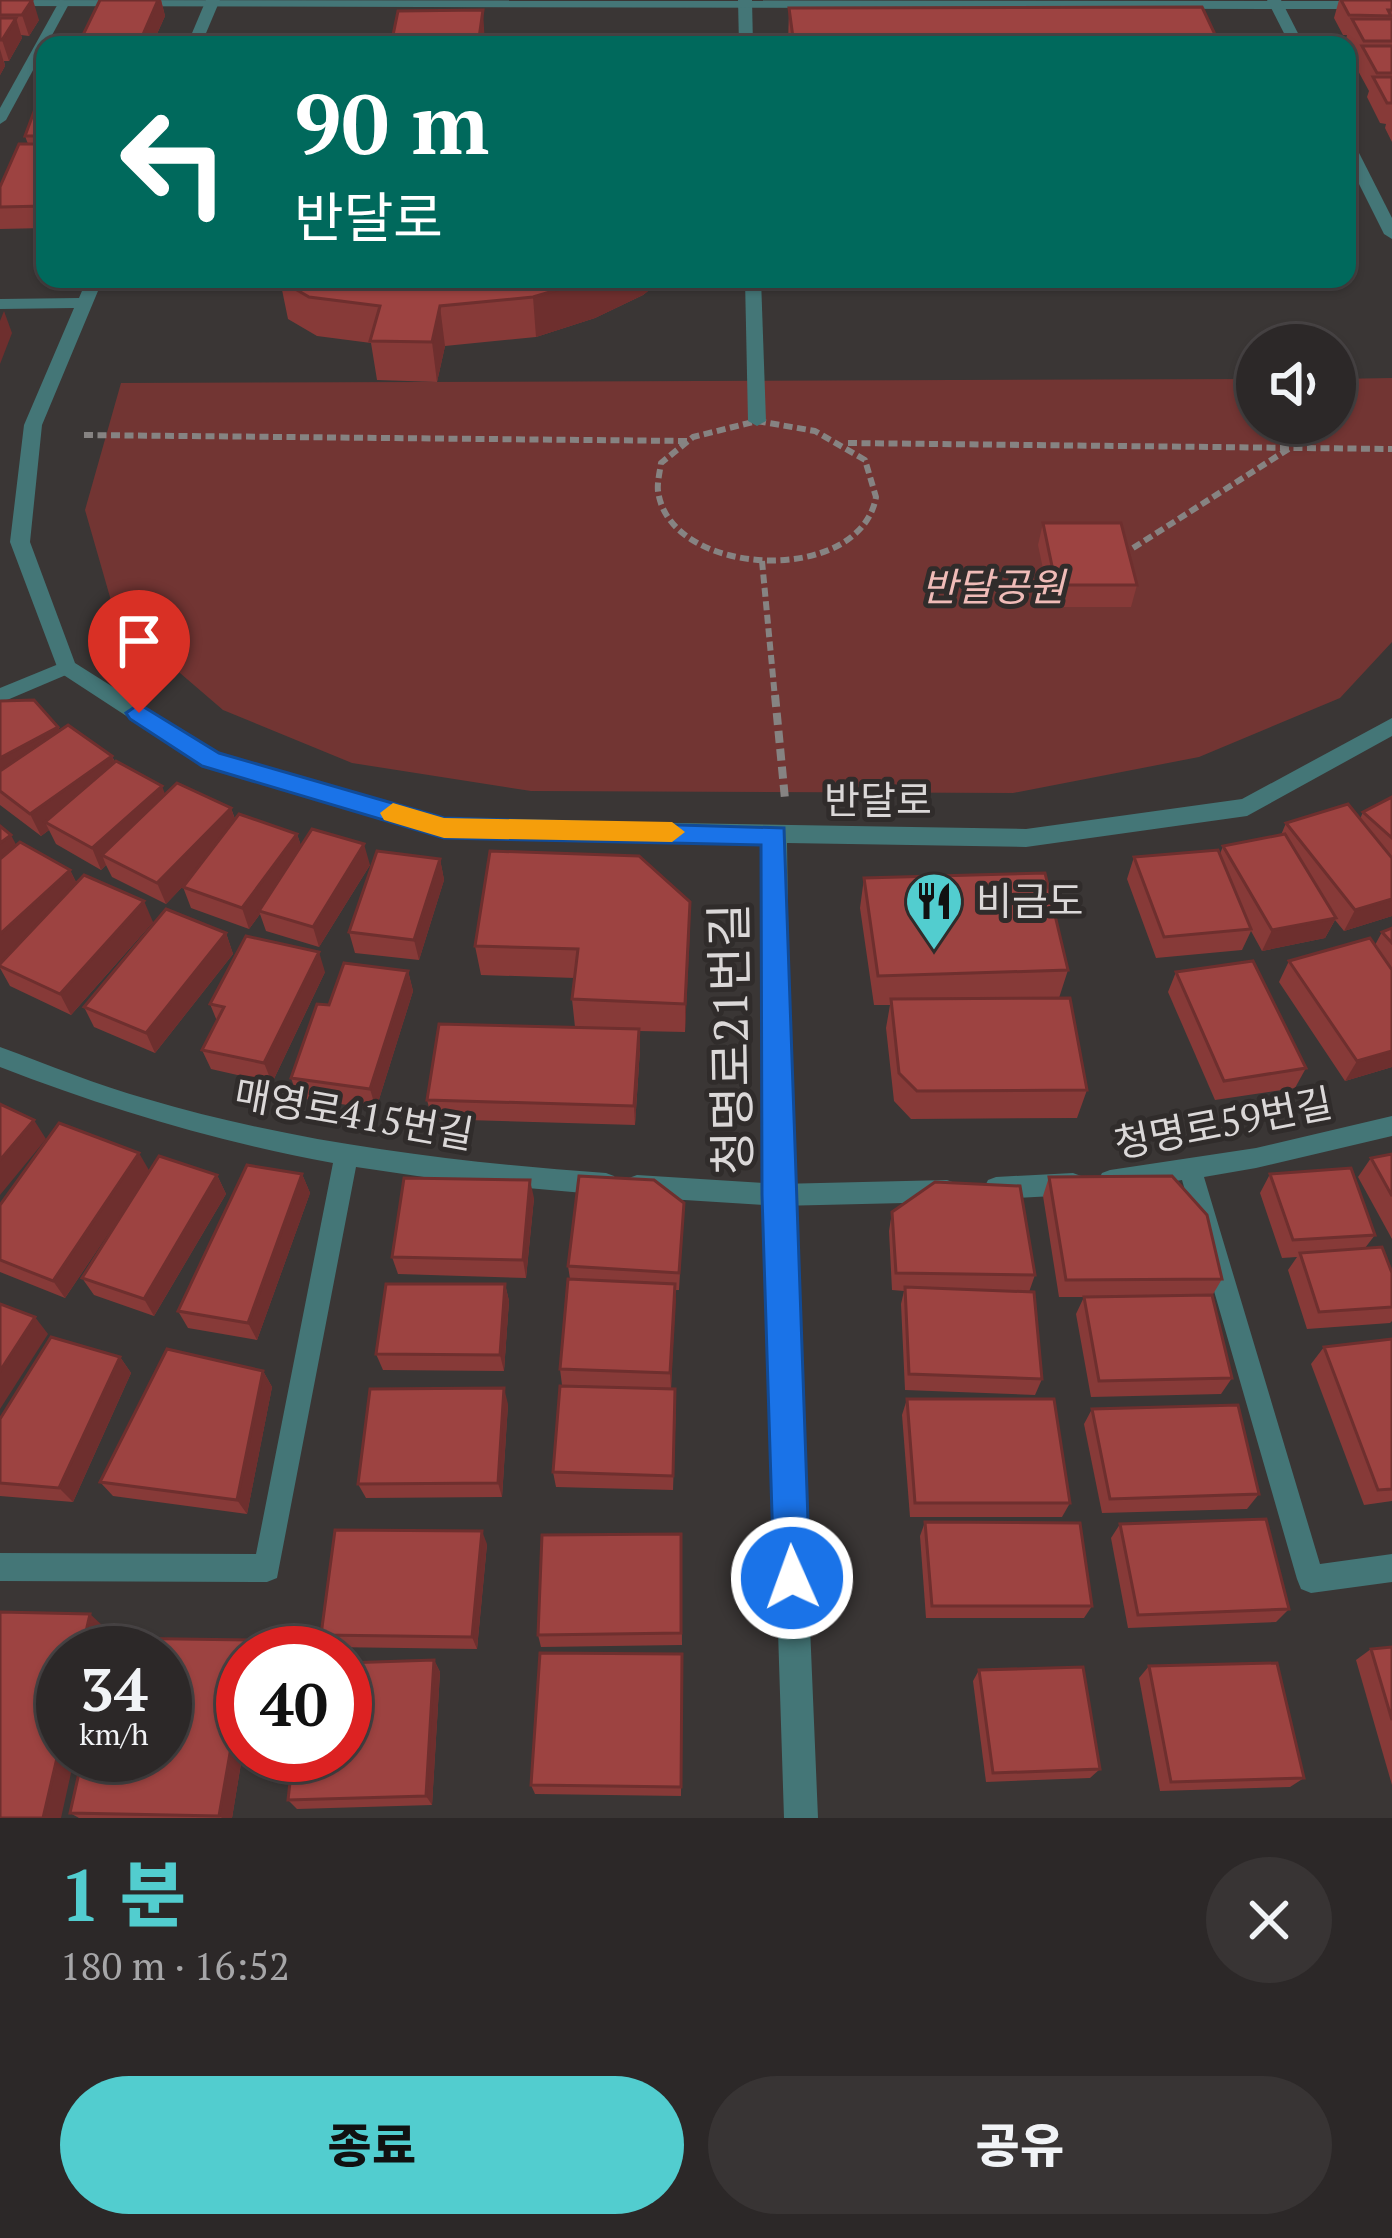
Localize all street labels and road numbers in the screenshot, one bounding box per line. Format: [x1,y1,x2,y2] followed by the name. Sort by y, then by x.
[824,773,932,825] street label: 반달로
[696,902,764,1176] street label: 청명로21번길
[231,1066,478,1160] street label: 매영로415번길
[1109,1075,1336,1169] street label: 청명로59번길

